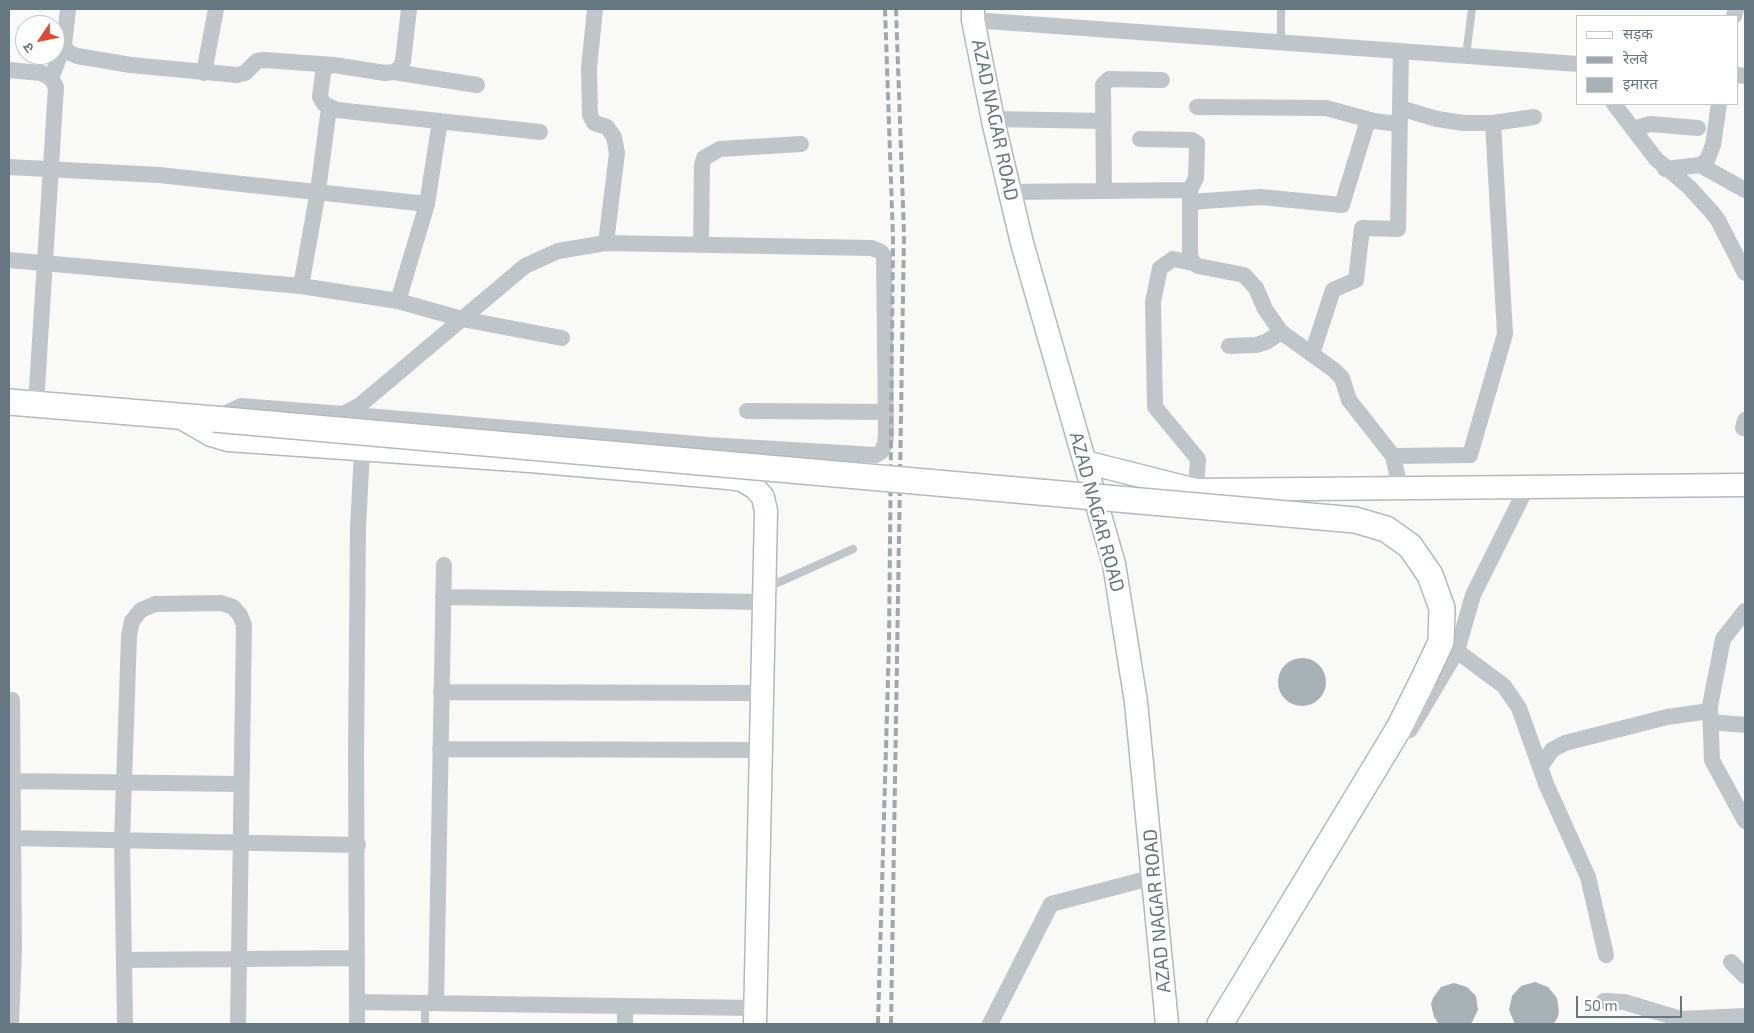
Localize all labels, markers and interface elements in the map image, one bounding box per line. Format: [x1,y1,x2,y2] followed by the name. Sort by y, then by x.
[15,15,65,65] north arrow
[1576,15,1739,105] legend
[1623,24,1653,42] text: सड़क
[967,37,1023,203] street label: AZAD NAGAR ROAD
[19,40,37,56] text: उ
[1623,49,1648,67] text: रेलवे
[1623,74,1658,92] text: इमारत
[1065,429,1129,595] street label: AZAD NAGAR ROAD
[1138,828,1176,994] street label: AZAD NAGAR ROAD
[1579,986,1685,1018] scale bar
[1584,996,1618,1014] text: 50 m

